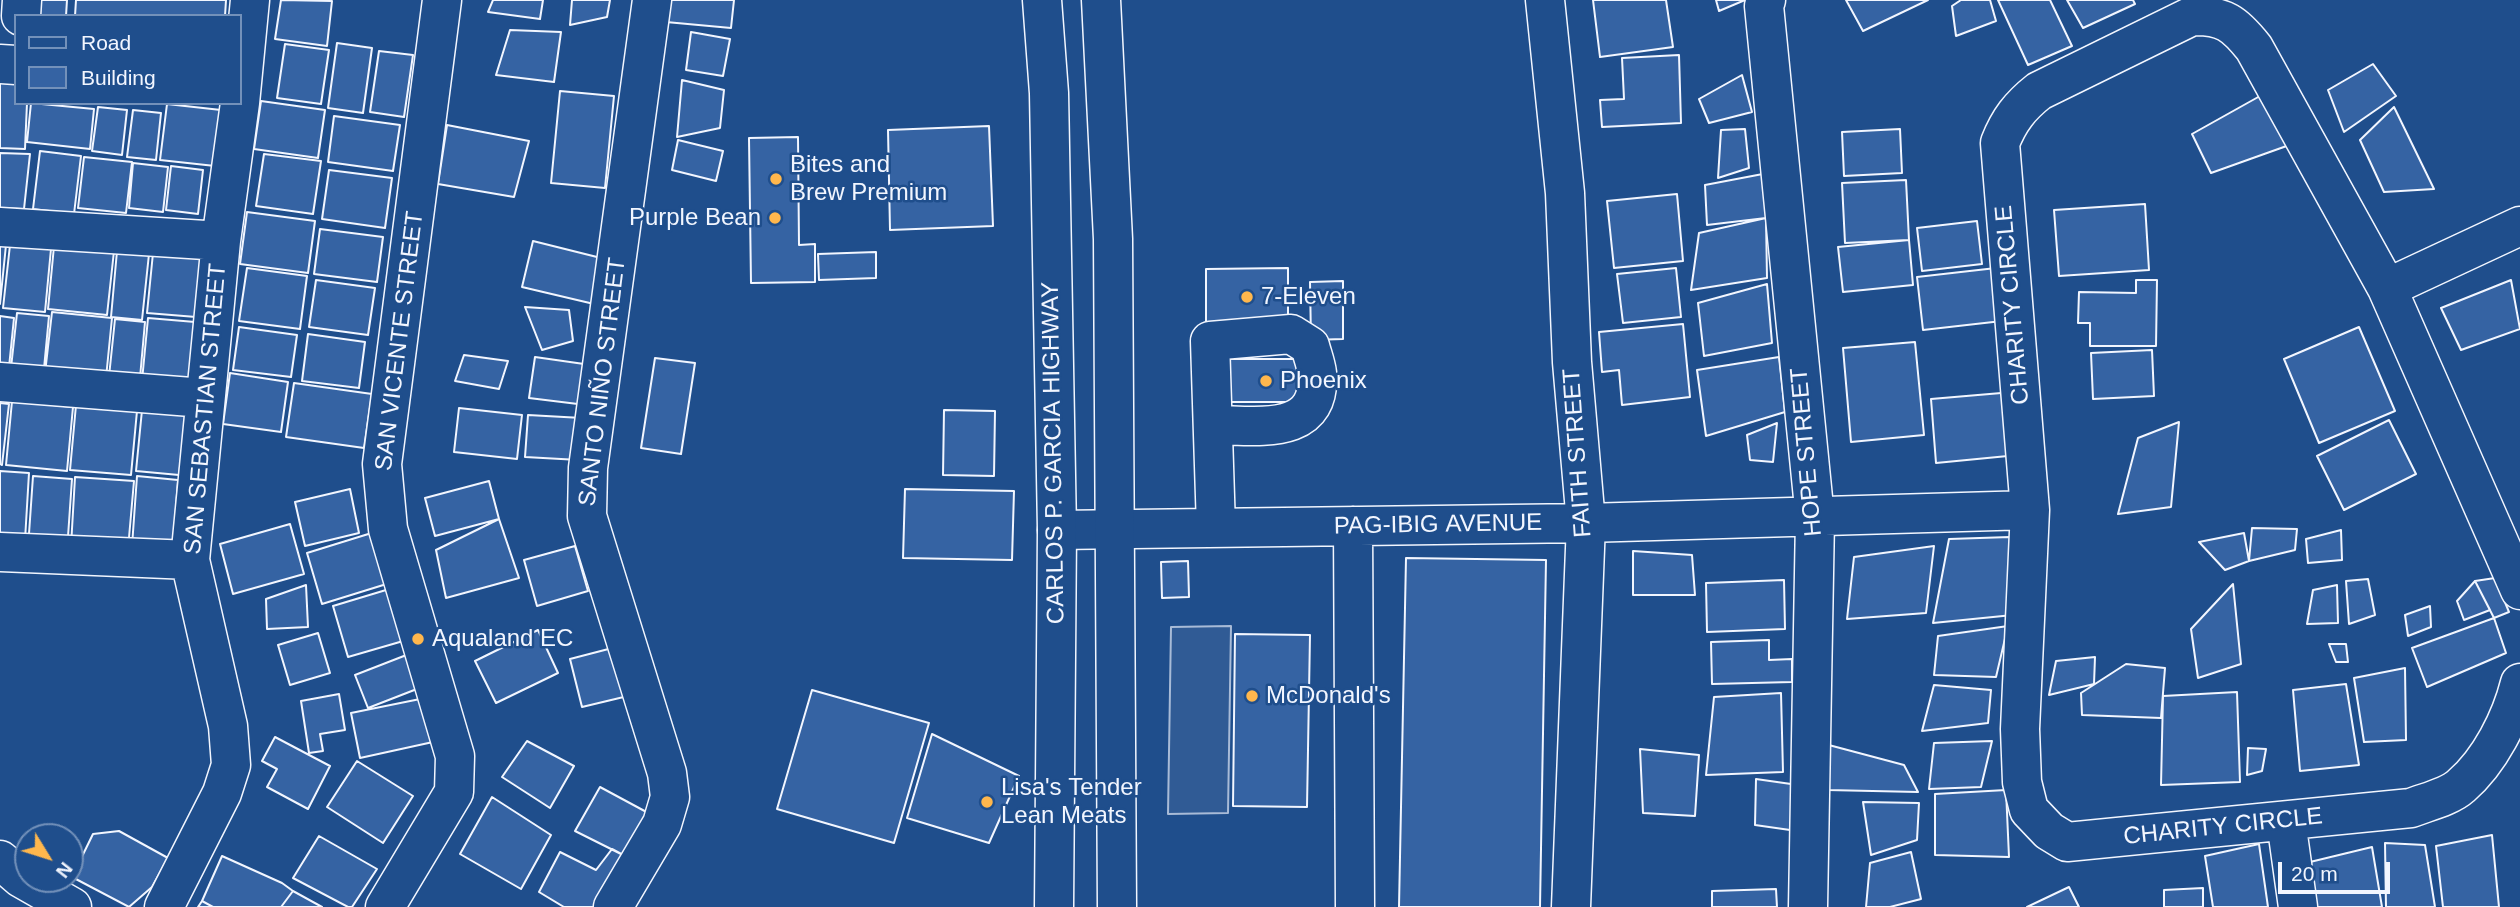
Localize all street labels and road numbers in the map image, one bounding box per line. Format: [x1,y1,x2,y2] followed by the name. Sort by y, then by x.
[1990,204,2036,406] street label: CHARITY CIRCLE
[370,210,430,472] street label: SAN VICENTE STREET
[573,256,633,508] street label: SANTO NIÑO STREET
[179,262,233,556] street label: SAN SEBASTIAN STREET
[1037,282,1071,624] street label: CARLOS P. GARCIA HIGHWAY
[1785,366,1829,538] street label: HOPE STREET
[1558,368,1598,538] street label: FAITH STREET
[1334,509,1542,541] street label: PAG-IBIG AVENUE
[2122,802,2324,852] street label: CHARITY CIRCLE

